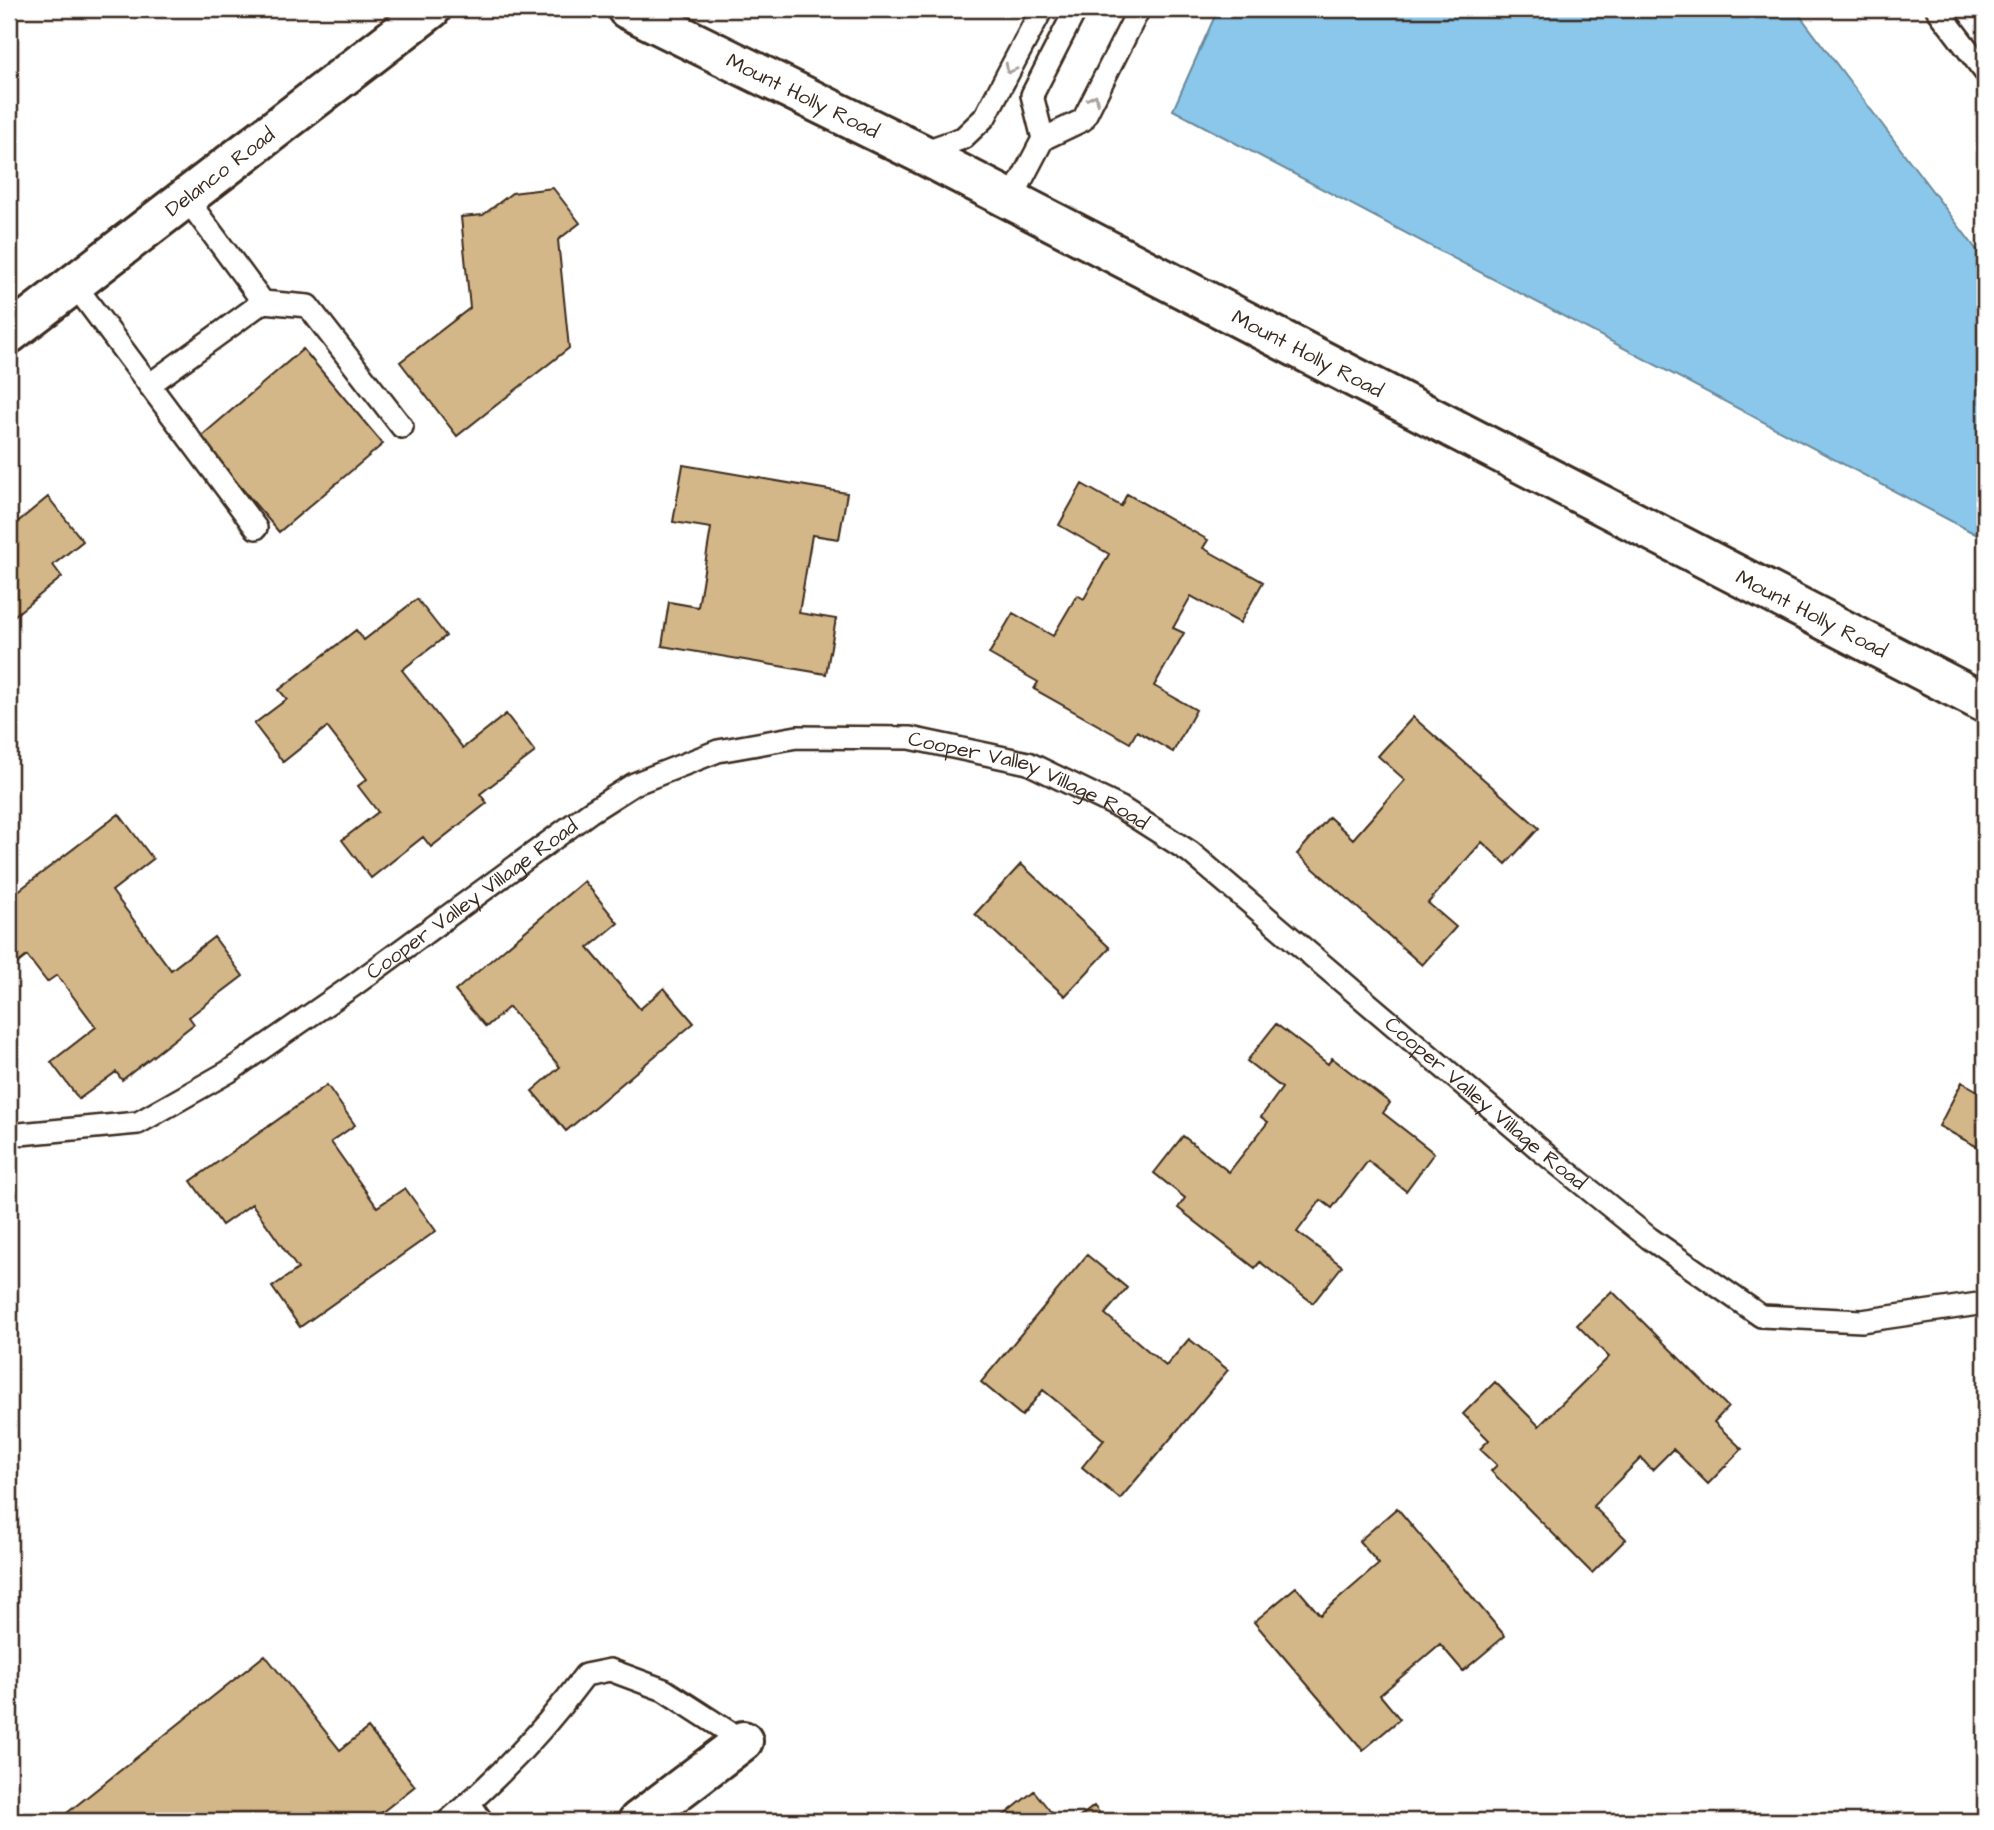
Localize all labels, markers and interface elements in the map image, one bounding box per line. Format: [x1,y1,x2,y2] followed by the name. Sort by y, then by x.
[722,46,884,145] street label: Mount Holly Road
[1005,62,1019,74] one-way arrow
[1085,94,1099,106] one-way arrow
[159,120,281,223] street label: Delanco Road
[1227,302,1389,405] street label: Mount Holly Road
[1731,562,1893,665] street label: Mount Holly Road
[906,724,1155,837] street label: Cooper Valley Village Road
[360,811,584,986] street label: Cooper Valley Village Road
[1379,1009,1593,1197] street label: Cooper Valley Village Road

